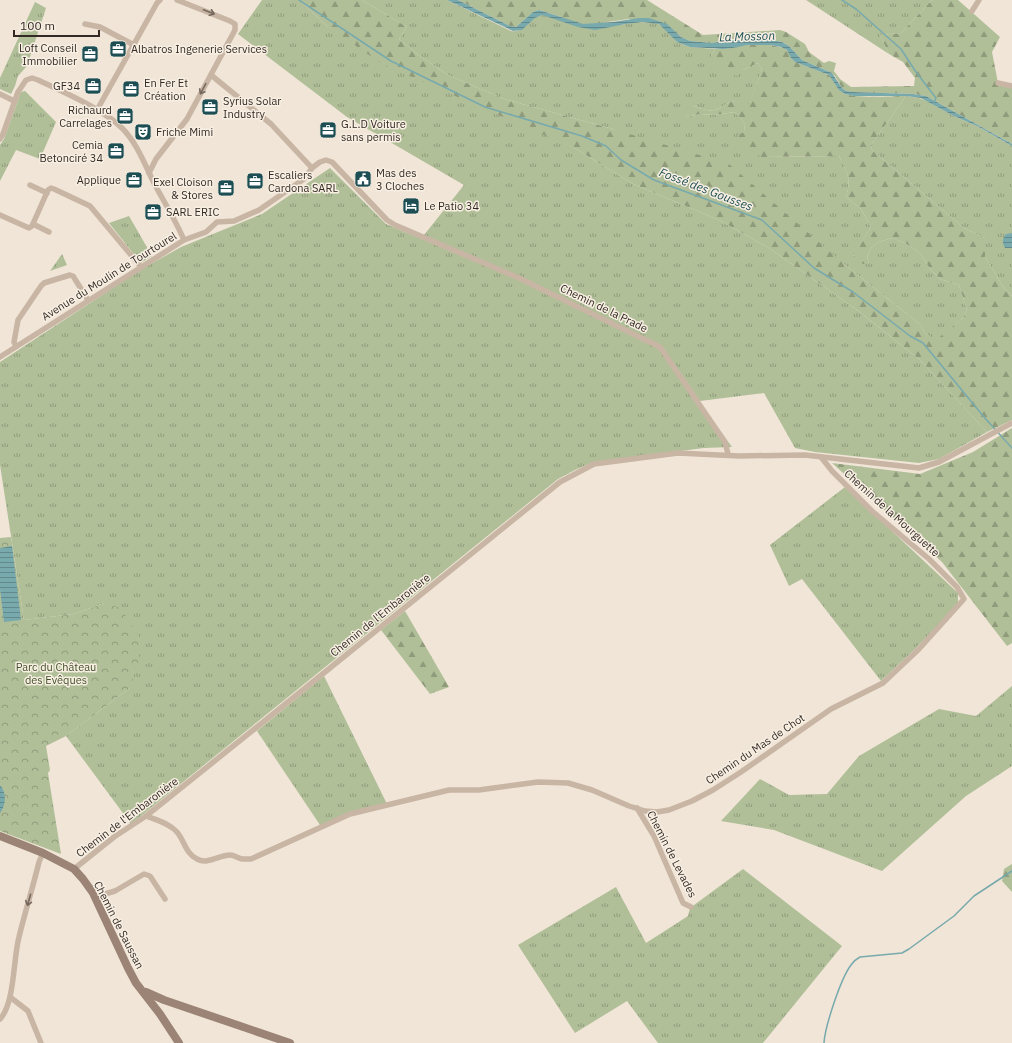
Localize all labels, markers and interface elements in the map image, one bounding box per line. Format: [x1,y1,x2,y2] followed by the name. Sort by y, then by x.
[202,9,214,17] one-way arrow
[14,12,99,38] scale bar
[20,18,55,33] text: 100 m
[719,28,776,44] water label: La Mosson
[108,39,128,59] office icon: Albatros Ingenerie Services
[19,41,77,68] place label: Loft Conseil Immobilier
[131,42,267,56] place label: Albatros Ingenerie Services
[80,44,100,64] office icon: Loft Conseil Immobilier
[83,76,103,96] office icon: GF34
[144,76,188,103] place label: En Fer Et Création
[53,79,80,93] place label: GF34
[121,79,141,99] office icon: En Fer Et Création
[199,82,207,94] one-way arrow
[223,94,281,121] place label: Syrius Solar Industry
[200,97,220,117] office icon: Syrius Solar Industry
[59,103,112,130] place label: Richaurd Carrelages
[115,106,135,126] office icon: Richaurd Carrelages
[341,117,406,144] place label: G.L.D Voiture sans permis
[318,120,338,140] office icon: G.L.D Voiture sans permis
[133,122,153,142] theatre icon: Friche Mimi
[156,125,213,139] place label: Friche Mimi
[39,138,103,165] place label: Cemia Betonciré 34
[106,141,126,161] office icon: Cemia Betonciré 34
[657,164,755,214] water label: Fossé des Gousses
[376,166,424,193] place label: Mas des 3 Cloches
[268,168,338,195] place label: Escaliers Cardona SARL
[353,169,373,189] public building icon: Mas des 3 Cloches
[124,170,144,190] office icon: Applique
[245,171,265,191] office icon: Escaliers Cardona SARL
[77,173,121,187] place label: Applique
[153,175,213,202] place label: Exel Cloison & Stores
[216,178,236,198] office icon: Exel Cloison & Stores
[401,196,421,216] hotel icon: Le Patio 34
[424,199,479,213] place label: Le Patio 34
[143,202,163,222] office icon: SARL ERIC
[166,205,219,219] place label: SARL ERIC
[39,229,179,323] street label: Avenue du Moulin de Tourtourel
[558,281,650,335] street label: Chemin de la Prade
[841,466,943,560] street label: Chemin de la Mourguette
[327,570,433,660] street label: Chemin de l'Embaronière
[16,660,96,687] park label: Parc du Château des Evêques
[703,711,807,787] street label: Chemin du Mas de Chot
[73,774,181,860] street label: Chemin de l'Embaronière
[644,808,700,900] street label: Chemin de Levades
[91,879,147,971] street label: Chemin de Saussan
[25,893,32,906] one-way arrow

